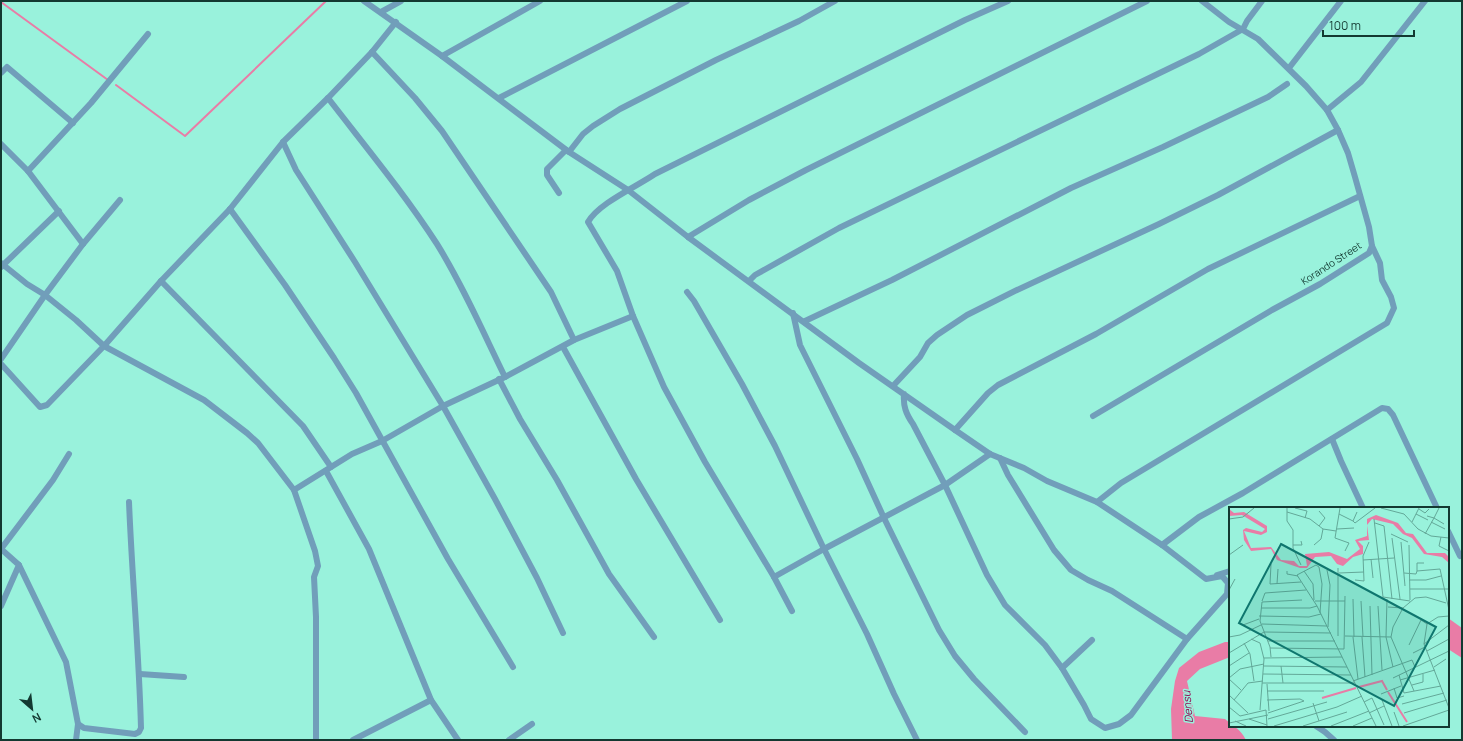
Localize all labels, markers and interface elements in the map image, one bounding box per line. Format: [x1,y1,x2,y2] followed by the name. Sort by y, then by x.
[1323,12,1414,38] scale bar
[1329,17,1361,34] text: 100 m
[1298,238,1364,288] street label: Korando Street
[1229,507,1449,727] inset map
[12,689,52,729] north arrow
[1178,689,1196,724] water label: Densu
[30,710,44,727] text: N

